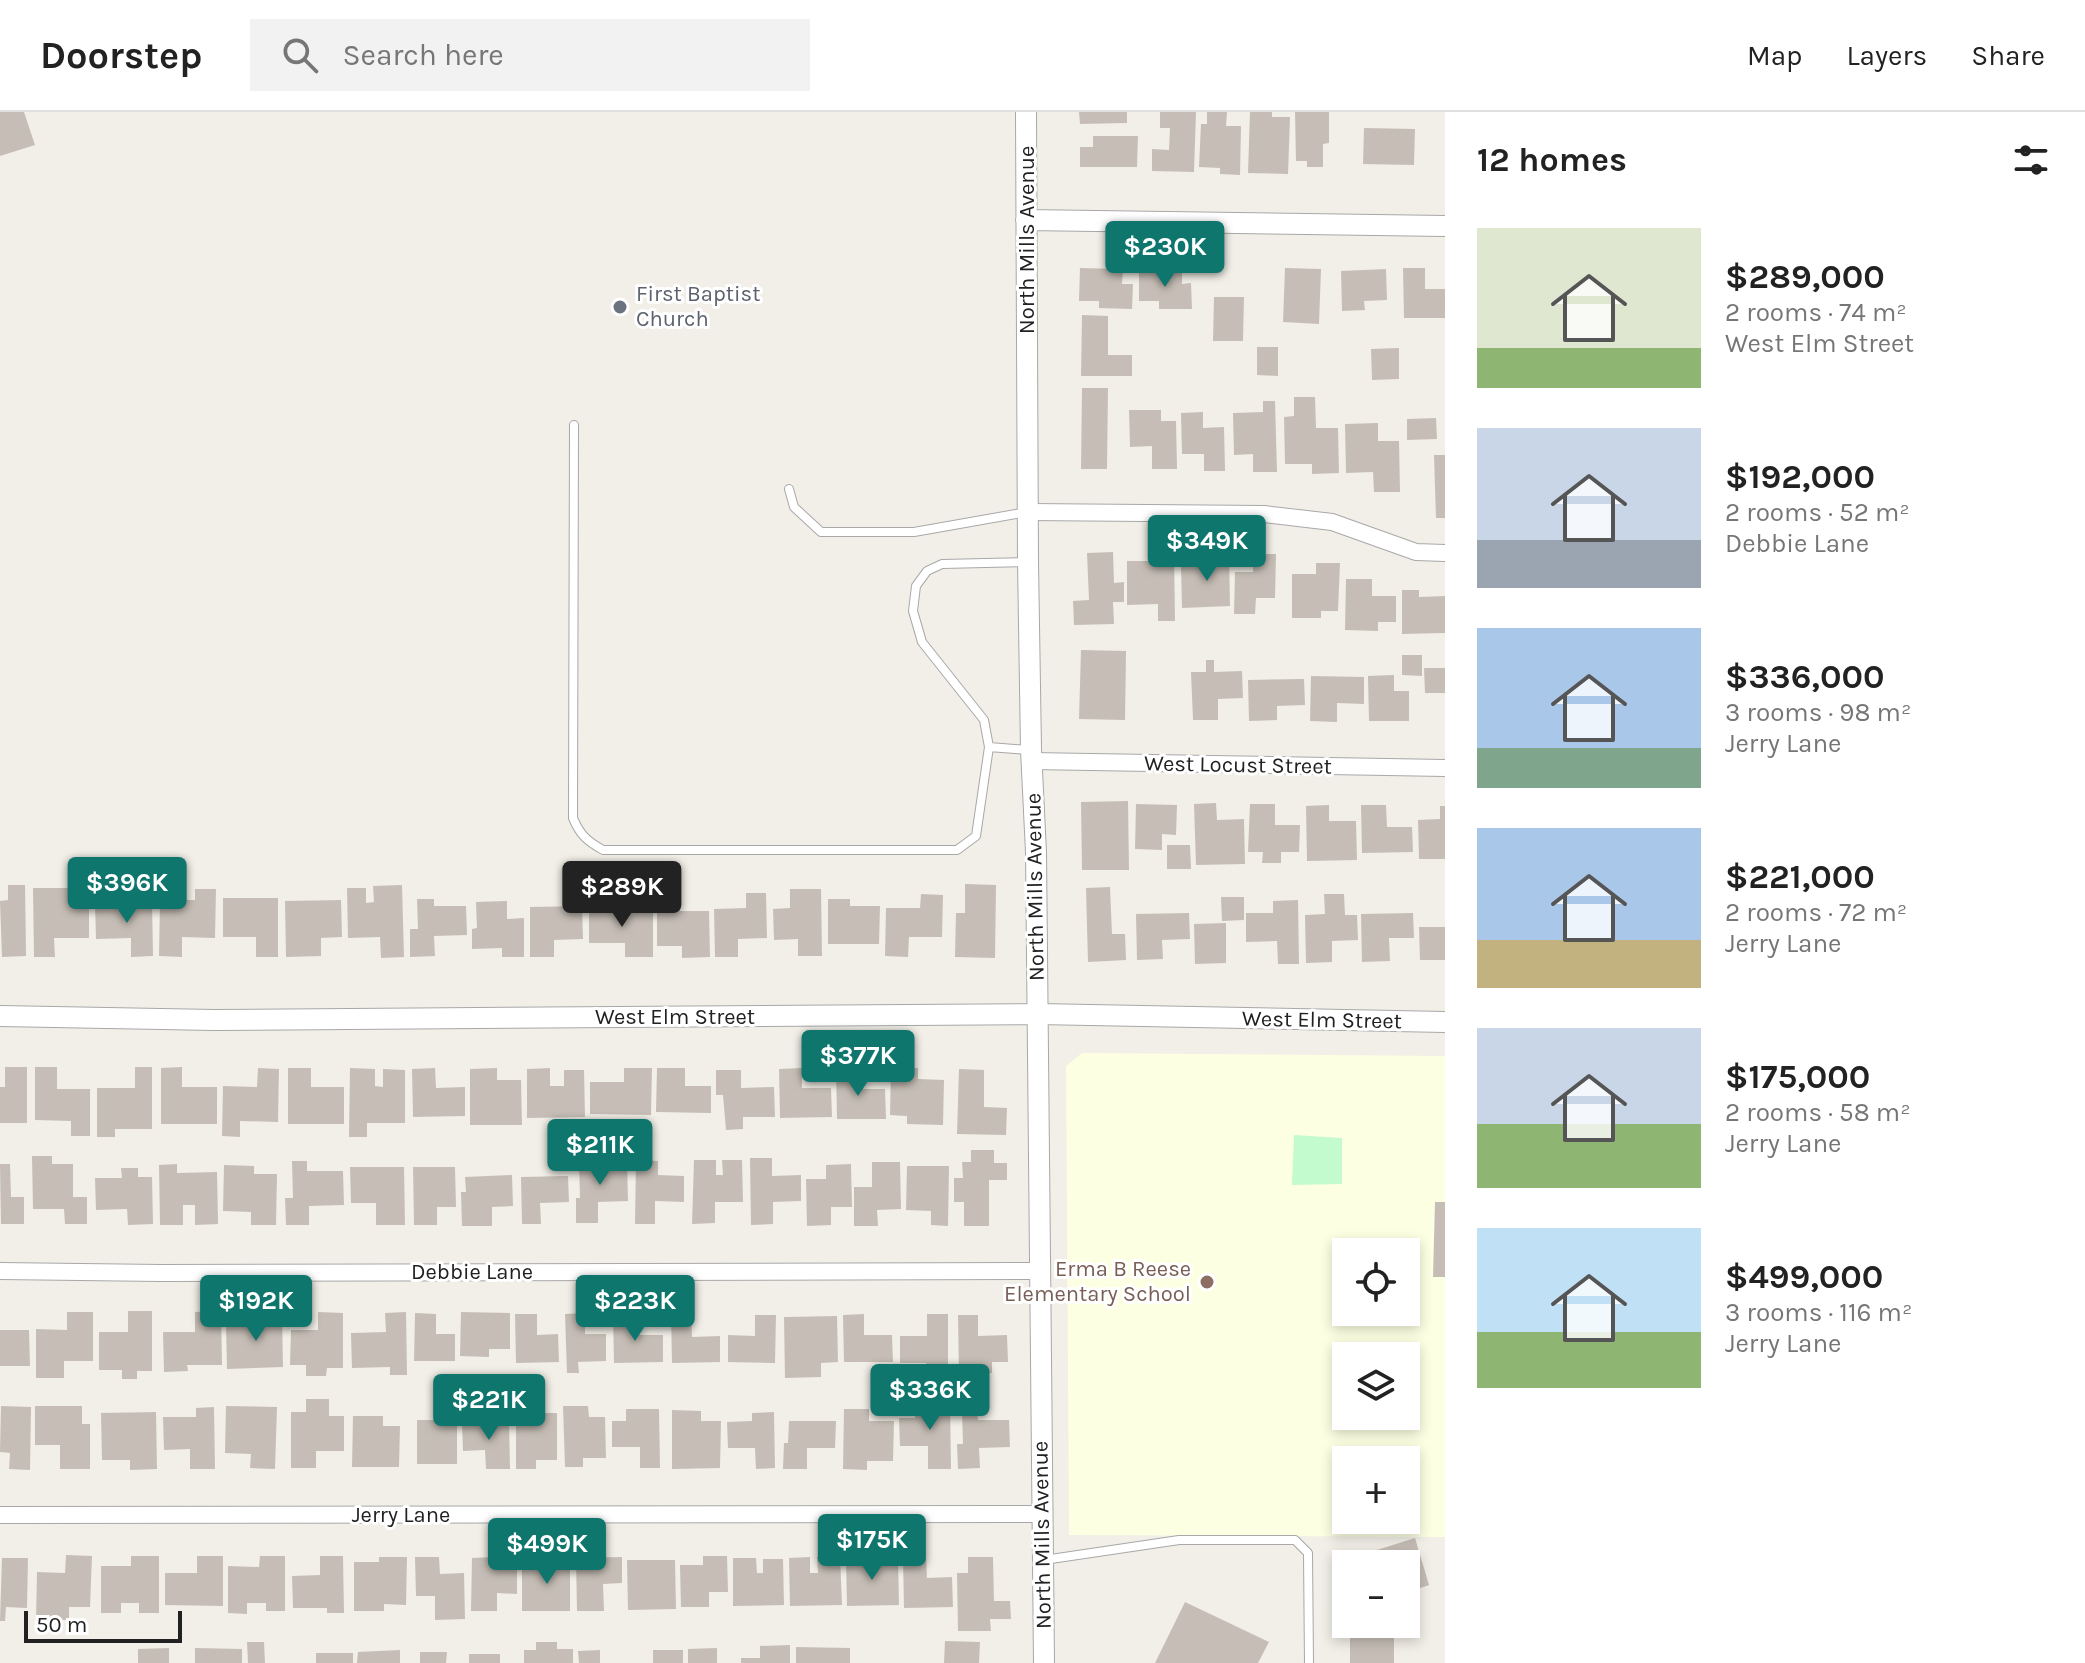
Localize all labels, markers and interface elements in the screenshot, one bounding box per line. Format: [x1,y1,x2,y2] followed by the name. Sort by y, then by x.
[250,19,810,91] search box
[40,33,202,78] text: Doorstep
[278,33,322,77] icon: search
[342,37,504,73] text: Search here
[1747,39,1802,72] text: Map
[1846,39,1927,72] text: Layers
[1971,39,2045,72] text: Share
[2009,138,2053,182] icon: filters
[1477,140,1627,180] text: 12 homes
[1014,146,1040,334] street label: North Mills Avenue
[1109,221,1221,289] pin: $230K
[1123,231,1207,262] text: $230K
[1725,257,1885,297] text: $289,000
[1541,260,1637,356] icon: home
[636,281,760,332] place label: First Baptist Church
[1725,297,1907,328] text: 2 rooms · 74 m²
[611,298,629,316] marker: First Baptist Church
[1725,328,1914,359] text: West Elm Street
[1725,457,1875,497] text: $192,000
[1541,460,1637,556] icon: home
[1725,497,1910,528] text: 2 rooms · 52 m²
[1151,515,1263,583] pin: $349K
[1166,525,1248,556] text: $349K
[1725,528,1869,559] text: Debbie Lane
[1725,657,1884,697] text: $336,000
[1541,660,1637,756] icon: home
[1725,697,1911,728] text: 3 rooms · 98 m²
[1725,728,1841,759] text: Jerry Lane
[1144,750,1332,780] street label: West Locust Street
[1020,793,1050,981] street label: North Mills Avenue
[71,857,183,925] pin: $396K
[1725,857,1875,897] text: $221,000
[1541,860,1637,956] icon: home
[566,861,678,929] pin: $289K
[86,867,168,898] text: $396K
[580,871,664,902] text: $289K
[1725,897,1907,928] text: 2 rooms · 72 m²
[1725,928,1841,959] text: Jerry Lane
[595,1004,755,1030] street label: West Elm Street
[1242,1006,1402,1034] street label: West Elm Street
[802,1030,914,1098] pin: $377K
[820,1040,896,1071] text: $377K
[1725,1057,1870,1097] text: $175,000
[1541,1060,1637,1156] icon: home
[1725,1097,1911,1128] text: 2 rooms · 58 m²
[544,1119,656,1187] pin: $211K
[1725,1128,1841,1159] text: Jerry Lane
[565,1129,635,1160] text: $211K
[1332,1238,1420,1638] map controls
[1332,1238,1420,1326] button: locate
[1004,1256,1191,1307] place label: Erma B Reese Elementary School
[1725,1257,1883,1297] text: $499,000
[411,1259,533,1285] street label: Debbie Lane
[1541,1260,1637,1356] icon: home
[1198,1273,1216,1291] marker: Erma B Reese Elementary School
[200,1275,312,1343] pin: $192K
[579,1275,691,1343] pin: $223K
[218,1285,294,1316] text: $192K
[594,1285,676,1316] text: $223K
[1725,1297,1912,1328] text: 3 rooms · 116 m²
[1725,1328,1841,1359] text: Jerry Lane
[1332,1342,1420,1430] button: layers
[874,1364,986,1432] pin: $336K
[433,1374,545,1442] pin: $221K
[888,1374,972,1405] text: $336K
[451,1384,527,1415] text: $221K
[1027,1441,1057,1629] street label: North Mills Avenue
[1332,1446,1420,1534] button: +
[352,1502,450,1528] street label: Jerry Lane
[816,1514,928,1582] pin: $175K
[491,1518,603,1586] pin: $499K
[836,1524,908,1555] text: $175K
[506,1528,588,1559] text: $499K
[1332,1550,1420,1638] button: −
[24,1607,182,1643] scale bar
[36,1612,87,1638] text: 50 m

